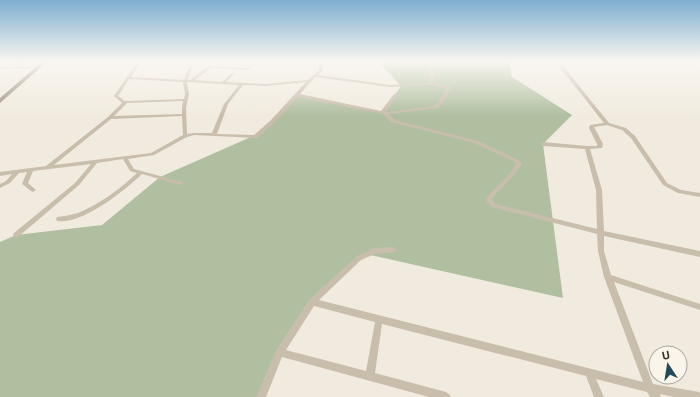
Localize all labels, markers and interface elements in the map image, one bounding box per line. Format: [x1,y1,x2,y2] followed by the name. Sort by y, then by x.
[648,345,688,385] north arrow
[661,349,671,362] text: U

